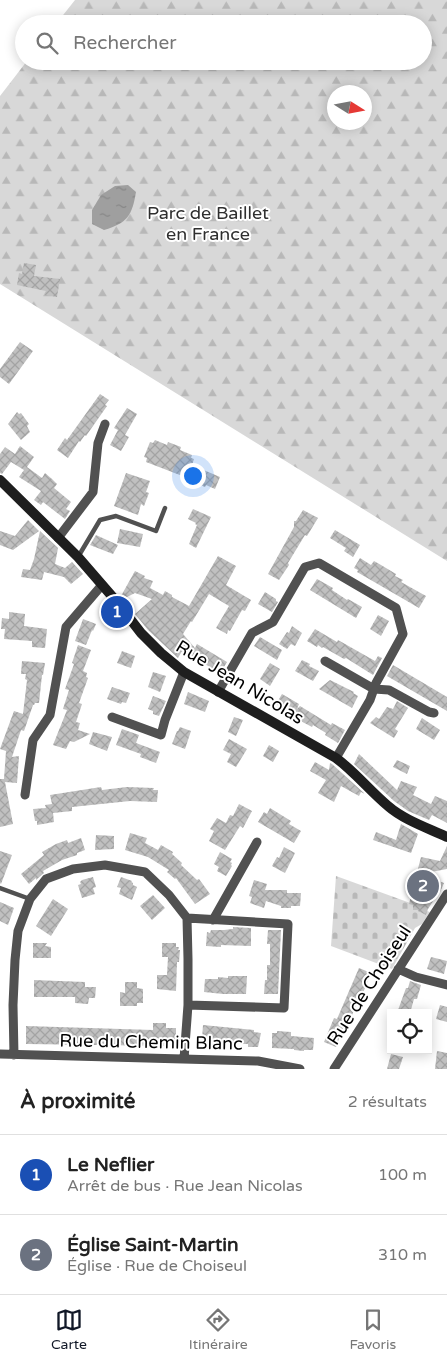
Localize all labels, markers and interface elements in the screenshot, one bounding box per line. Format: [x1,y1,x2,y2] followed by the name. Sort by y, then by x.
[15,15,432,70] search box
[33,29,61,57] icon: search
[73,32,176,54] text: Rechercher
[327,85,372,130] north arrow
[147,202,269,245] park label: Parc de Baillet en France
[180,463,206,489] your location
[101,593,133,631] pin: 1
[172,635,308,729] street label: Rue Jean Nicolas
[407,867,439,905] pin: 2
[322,921,416,1049] street label: Rue de Choiseul
[387,1009,432,1054] map controls
[387,1009,432,1054] button: locate
[59,1029,243,1055] street label: Rue du Chemin Blanc
[20,1089,135,1114] text: À proximité
[348,1092,427,1112] text: 2 résultats
[67,1154,154,1176] text: Le Neflier
[31,1165,41,1185] text: 1
[378,1165,427,1185] text: 100 m
[67,1176,303,1196] text: Arrêt de bus · Rue Jean Nicolas
[67,1234,238,1256] text: Église Saint-Martin
[31,1245,41,1265] text: 2
[378,1245,427,1265] text: 310 m
[67,1256,247,1276] text: Église · Rue de Choiseul
[51,1306,87,1353] tab: Carte
[189,1306,248,1353] tab: Itinéraire
[350,1306,396,1353] tab: Favoris

